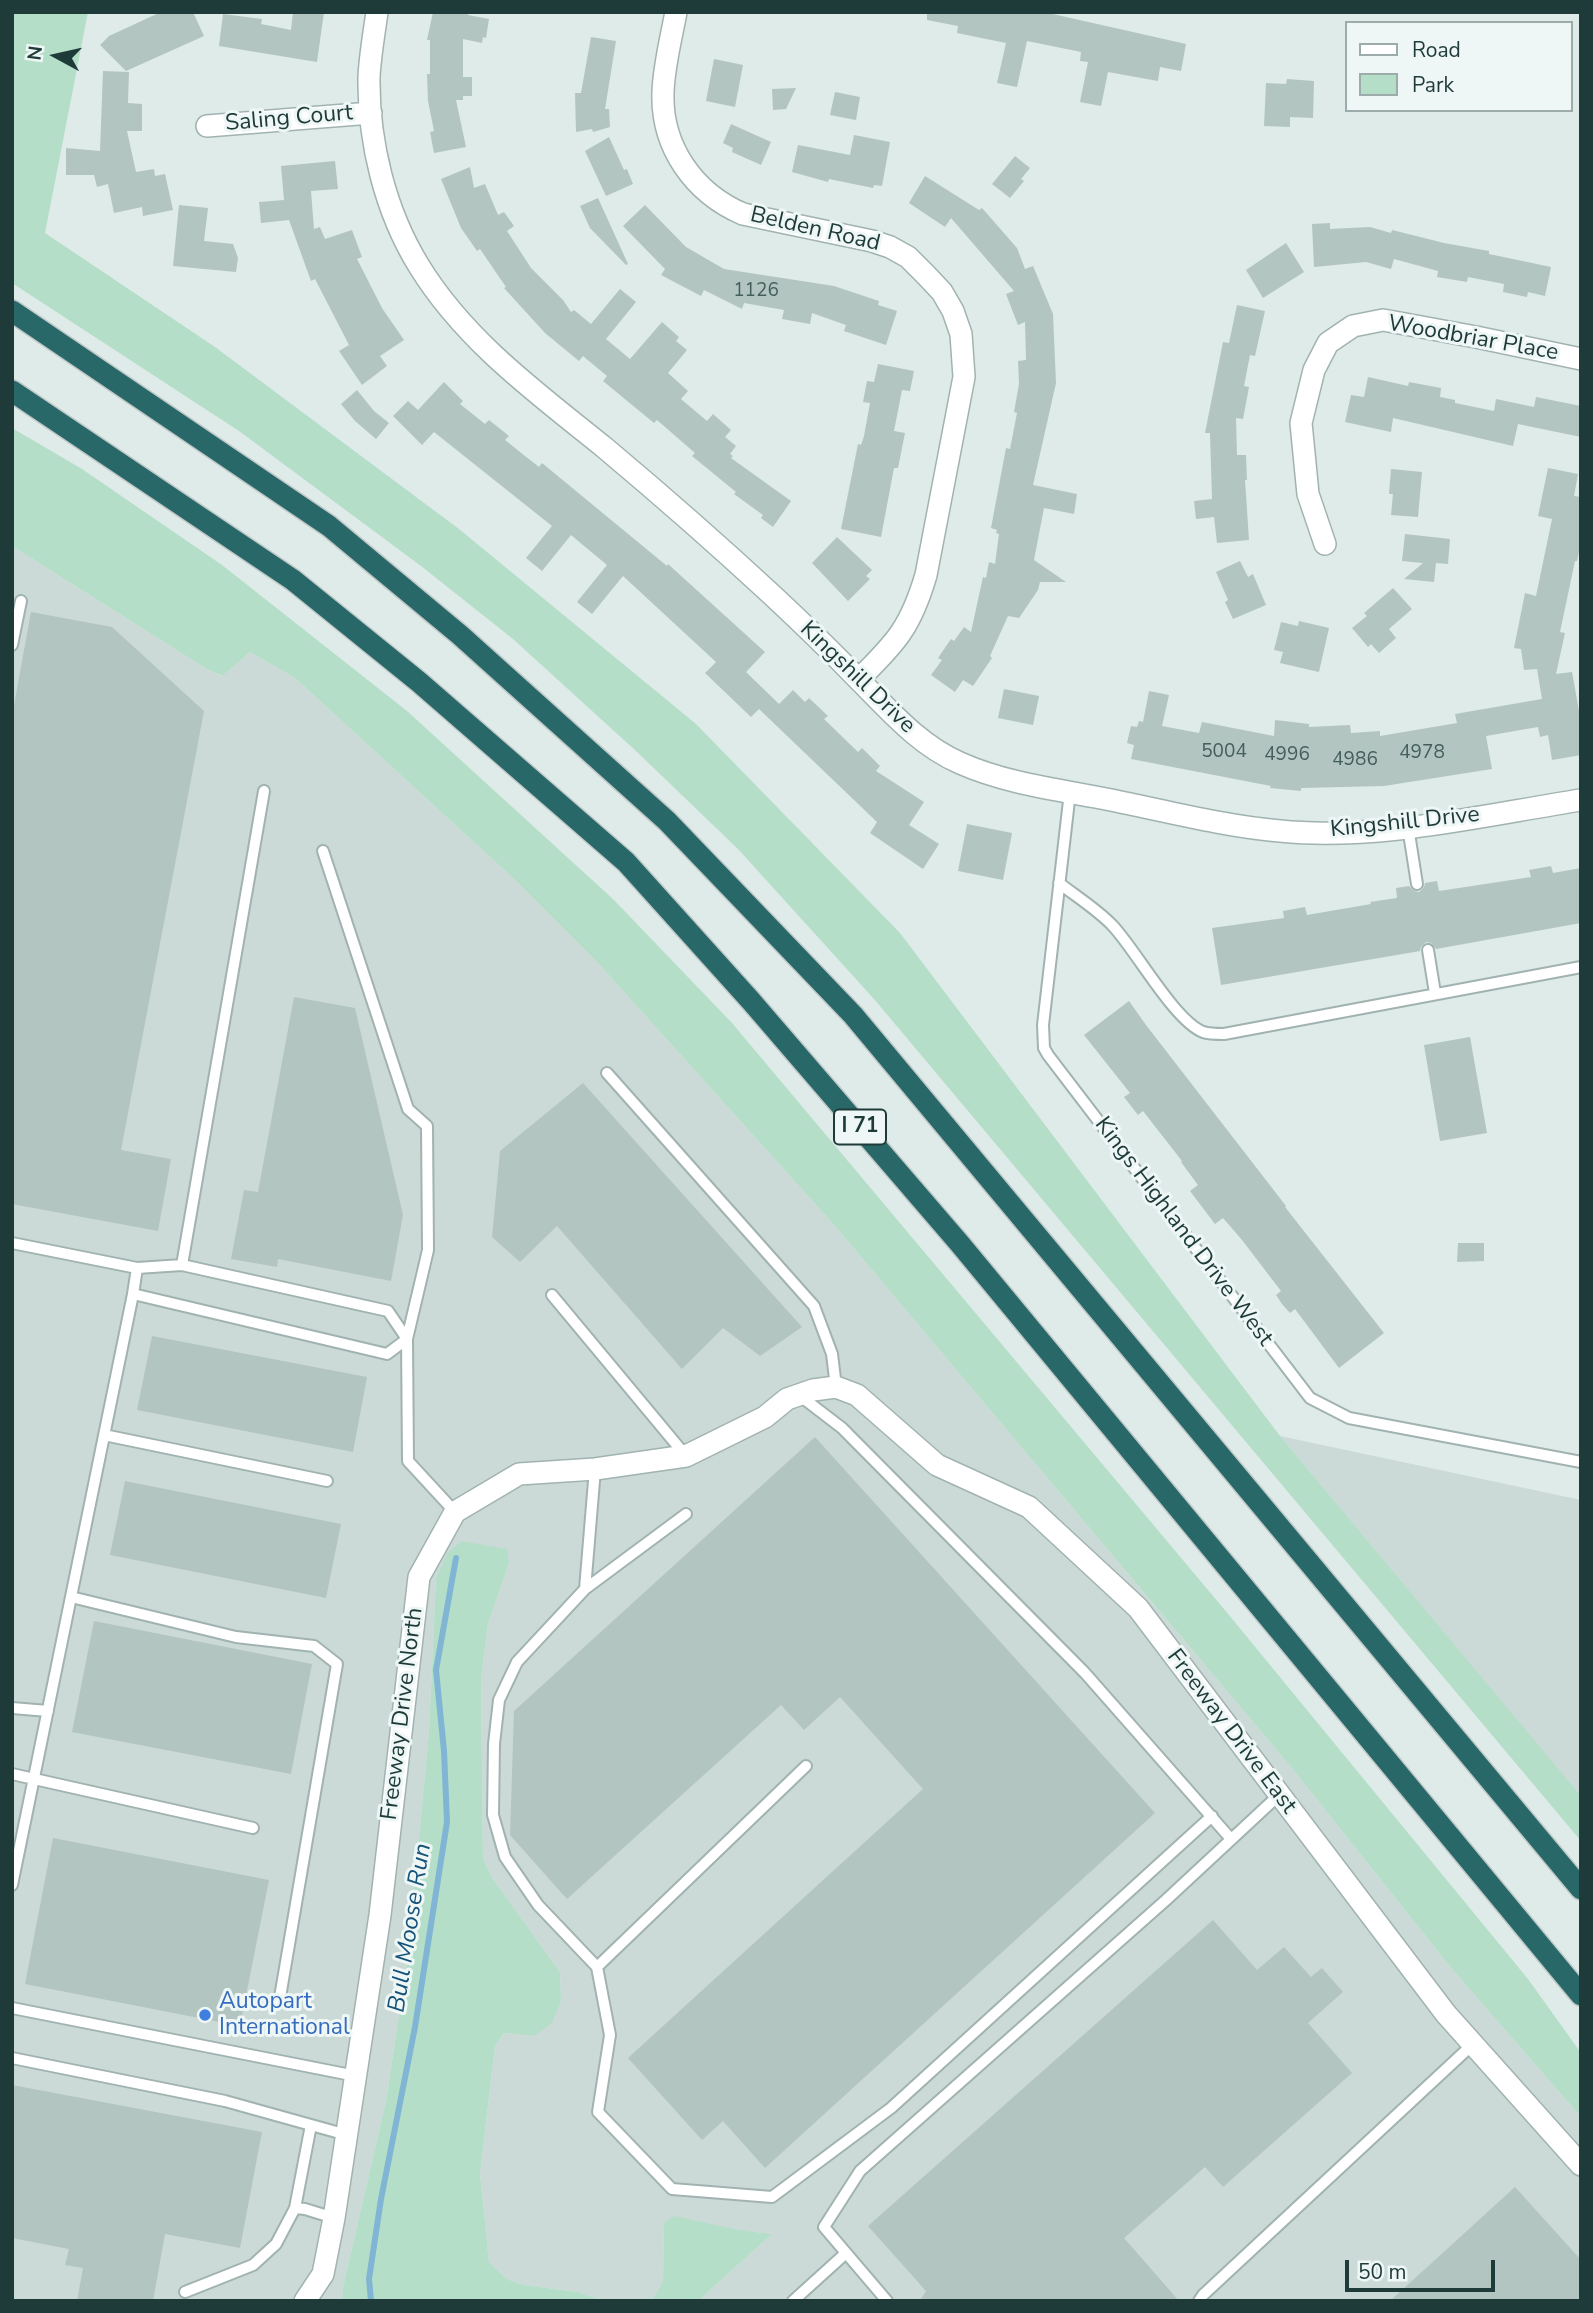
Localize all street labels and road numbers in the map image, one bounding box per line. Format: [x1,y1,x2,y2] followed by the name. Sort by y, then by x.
[224,100,354,138] street label: Saling Court
[747,202,883,258] street label: Belden Road
[1386,310,1560,368] street label: Woodbriar Place
[794,616,920,740] street label: Kingshill Drive
[1329,801,1481,845] street label: Kingshill Drive
[834,1110,886,1144] road number: I 71
[1088,1112,1278,1352] street label: Kings Highland Drive West
[376,1606,430,1822] street label: Freeway Drive North
[1160,1644,1302,1820] street label: Freeway Drive East

